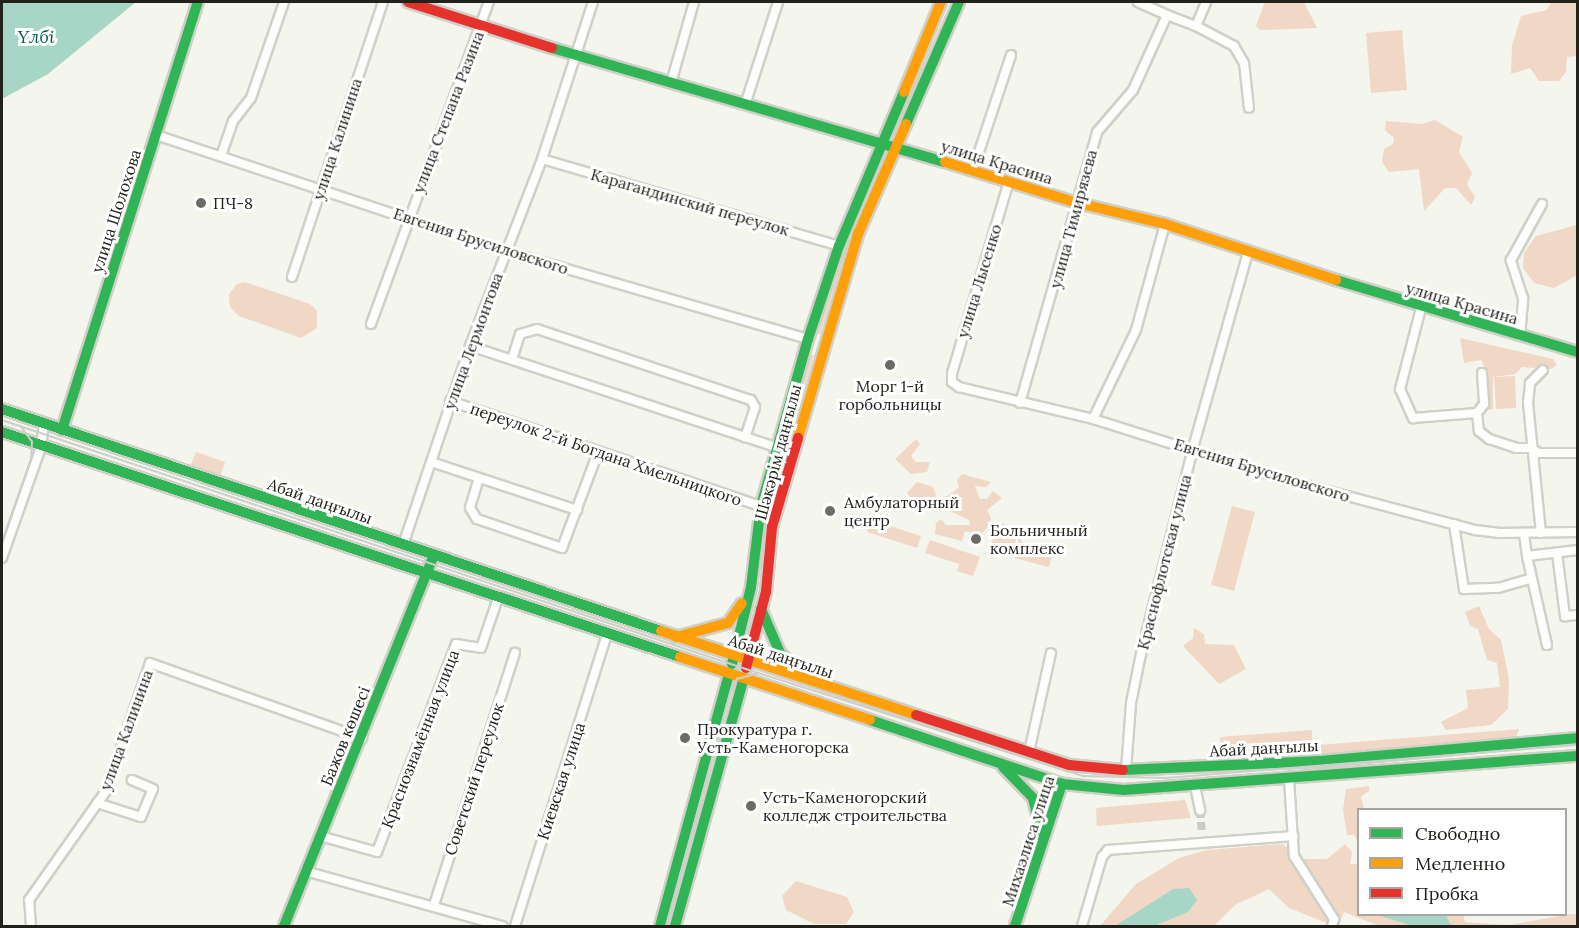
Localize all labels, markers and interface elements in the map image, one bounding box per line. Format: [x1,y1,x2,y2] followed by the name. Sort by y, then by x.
[17,26,55,48] water label: Үлбі
[408,28,488,196] street label: улица Степана Разина
[308,76,366,202] street label: улица Калинина
[939,136,1055,188] street label: улица Красина
[87,147,145,275] street label: улица Шолохова
[1045,147,1101,291] street label: улица Тимирязева
[589,164,791,240] street label: Карагандинский переулок
[213,193,253,213] place label: ПЧ-8
[194,196,208,210] marker: ПЧ-8
[391,204,571,278] street label: Евгения Брусиловского
[953,222,1005,340] street label: улица Лысенко
[439,270,507,412] street label: улица Лермонтова
[1404,278,1520,328] street label: улица Красина
[881,356,899,374] marker: Морг 1-й горбольницы
[838,376,942,414] place label: Морг 1-й горбольницы
[751,382,805,522] street label: Шәкәрім даңғылы
[468,398,744,510] street label: переулок 2-й Богдана Хмельницкого
[1172,434,1352,506] street label: Евгения Брусиловского
[1133,472,1195,652] street label: Краснофлотская улица
[265,474,375,528] street label: Абай даңғылы
[844,492,959,530] place label: Амбулаторный центр
[821,502,839,520] marker: Амбулаторный центр
[990,520,1088,558] place label: Больничный комплекс
[967,530,985,548] marker: Больничный комплекс
[726,630,836,682] street label: Абай даңғылы
[377,647,463,831] street label: Краснознамённая улица
[95,667,157,793] street label: улица Калинина
[316,684,374,788] street label: Бажов көшесі
[440,700,508,858] street label: Советский переулок
[697,719,849,757] place label: Прокуратура г. Усть-Каменогорска
[533,720,589,842] street label: Киевская улица
[678,731,692,745] marker: Прокуратура г. Усть-Каменогорска
[1209,736,1319,760] street label: Абай даңғылы
[998,773,1058,909] street label: Михаэлиса улица
[763,787,947,825] place label: Усть-Каменогорский колледж строительства
[744,799,758,813] marker: Усть-Каменогорский колледж строительства
[1357,808,1567,916] legend
[1415,822,1500,845] text: Свободно
[1415,852,1505,875] text: Медленно
[1415,882,1479,905] text: Пробка

